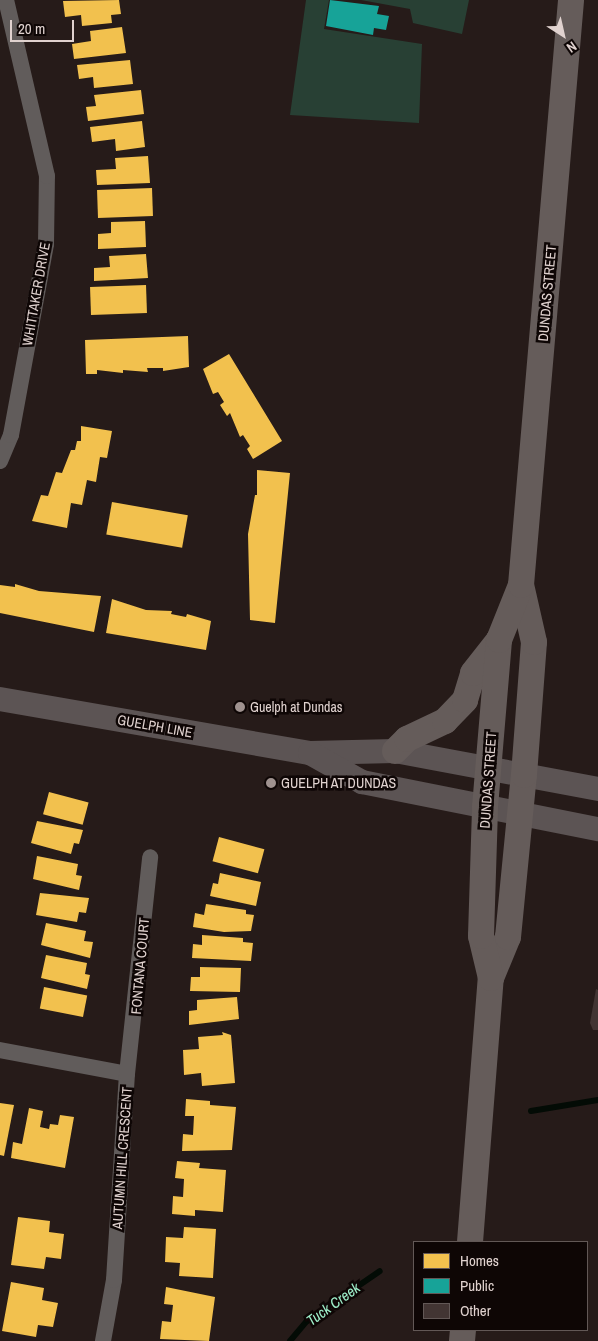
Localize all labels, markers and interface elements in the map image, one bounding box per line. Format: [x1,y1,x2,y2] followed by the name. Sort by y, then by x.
[12,10,76,42] scale bar
[538,10,588,60] north arrow
[18,18,45,39] text: 20 m
[563,38,580,57] text: N
[19,241,53,347] street label: WHITTAKER DRIVE
[534,244,560,342] street label: DUNDAS STREET
[250,699,343,715] place label: Guelph at Dundas
[234,701,246,713] marker: Guelph at Dundas
[116,711,194,741] street label: GUELPH LINE
[476,731,500,829] street label: DUNDAS STREET
[281,775,397,791] place label: GUELPH AT DUNDAS
[265,777,277,789] marker: GUELPH AT DUNDAS
[127,917,153,1015] street label: FONTANA COURT
[109,1086,135,1230] street label: AUTUMN HILL CRESCENT
[413,1241,588,1331] legend
[460,1250,499,1271] text: Homes
[460,1275,494,1296] text: Public
[303,1279,363,1329] water label: Tuck Creek
[460,1300,491,1321] text: Other

